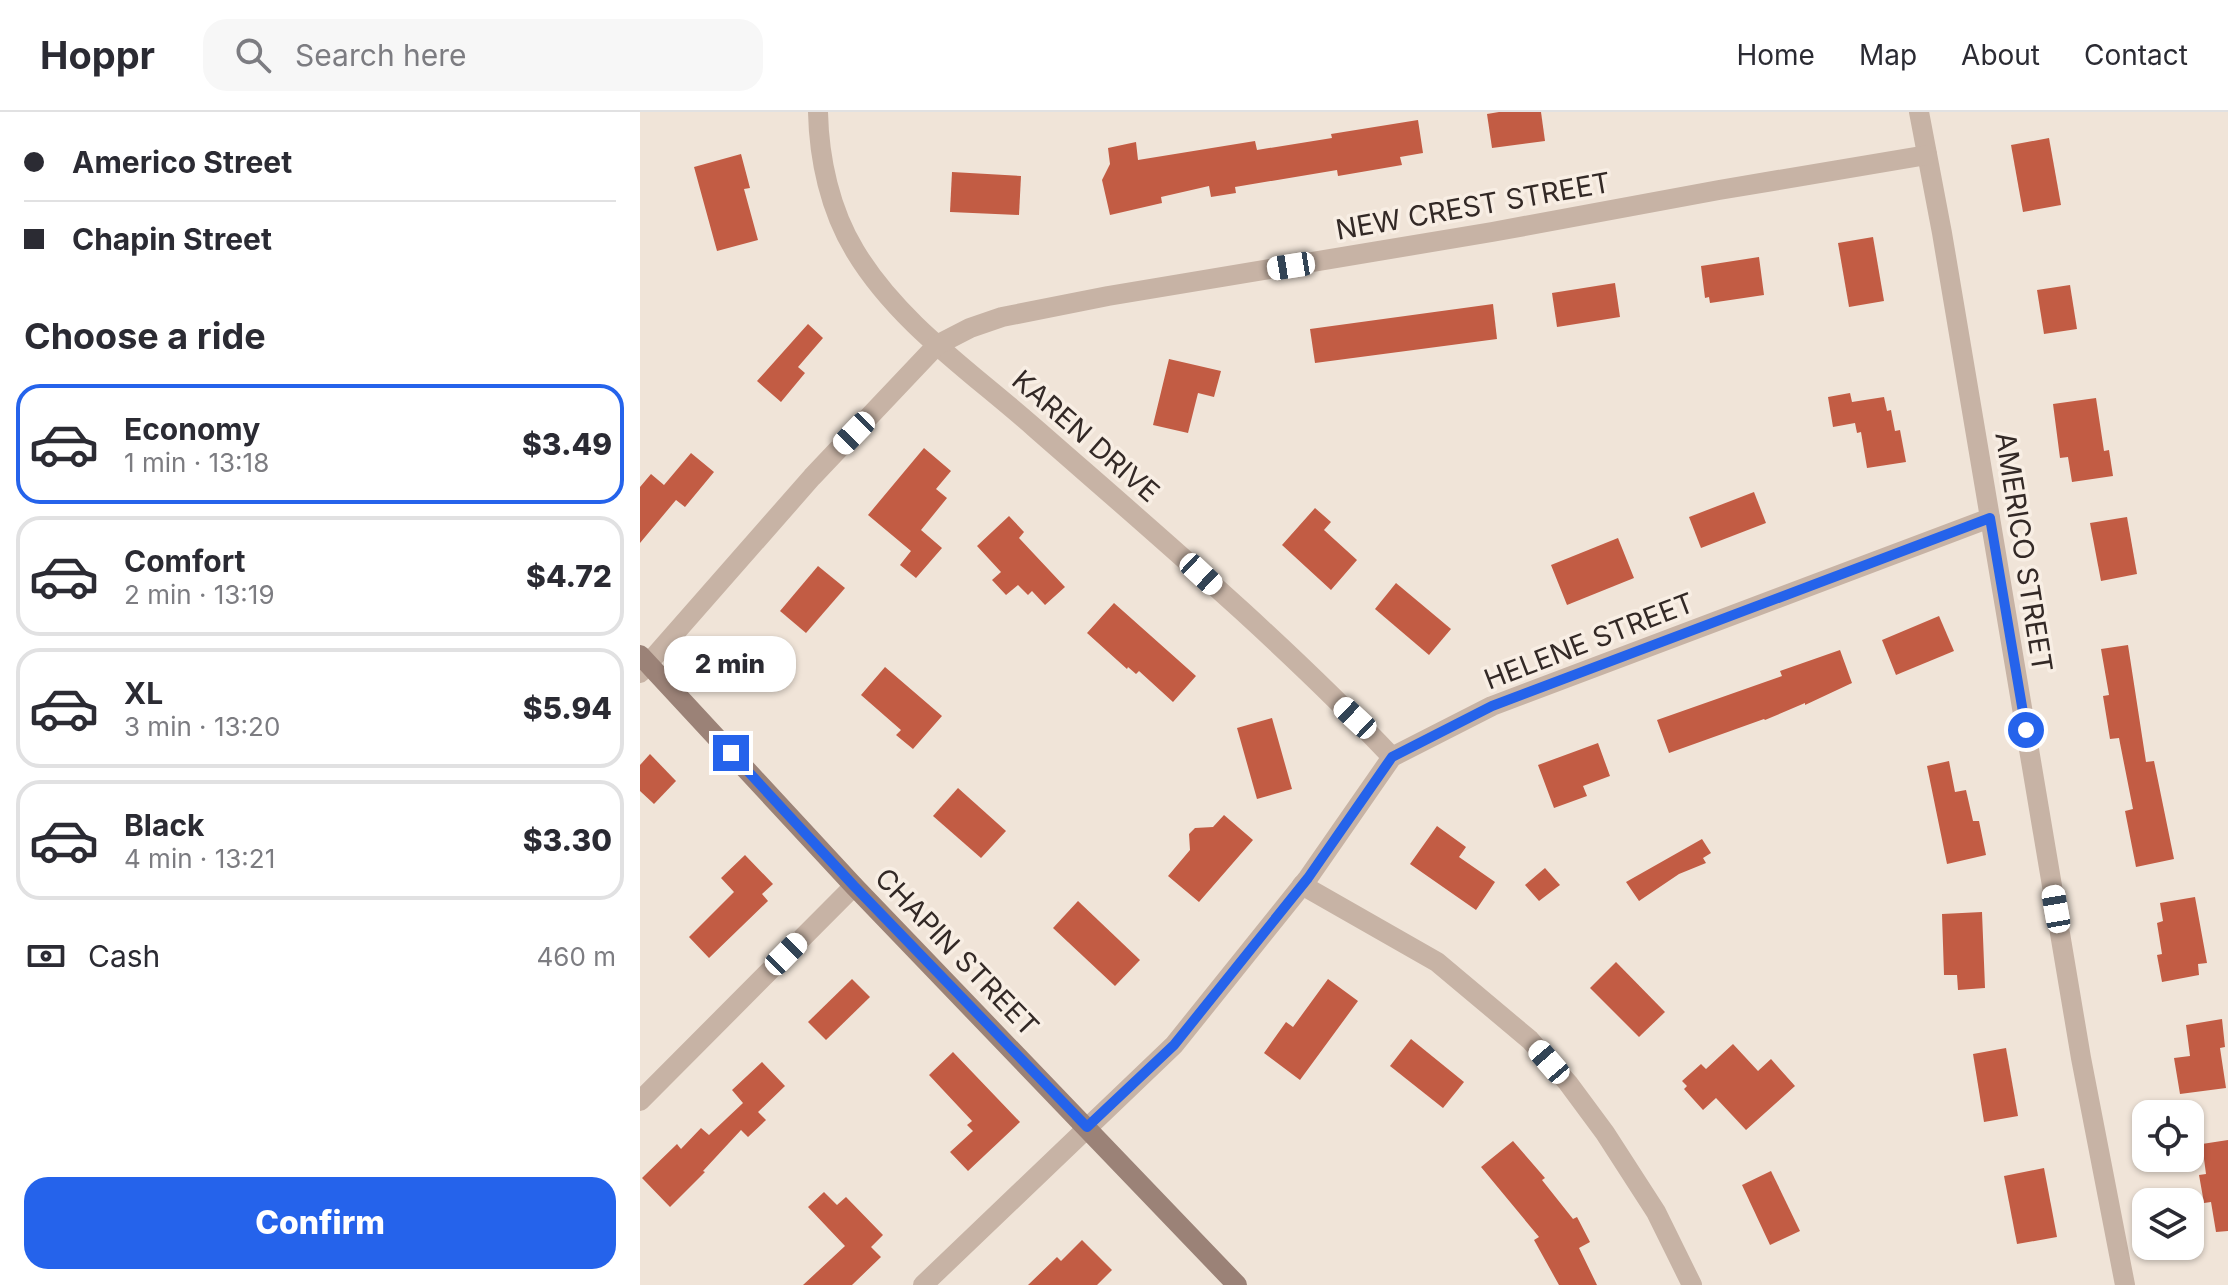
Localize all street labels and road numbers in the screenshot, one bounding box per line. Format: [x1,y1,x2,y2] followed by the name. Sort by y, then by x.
[1333,165,1613,247] street label: NEW CREST STREET
[1005,363,1167,509] street label: KAREN DRIVE
[1988,430,2060,674] street label: AMERICO STREET
[1479,585,1699,697] street label: HELENE STREET
[868,861,1046,1043] street label: CHAPIN STREET

